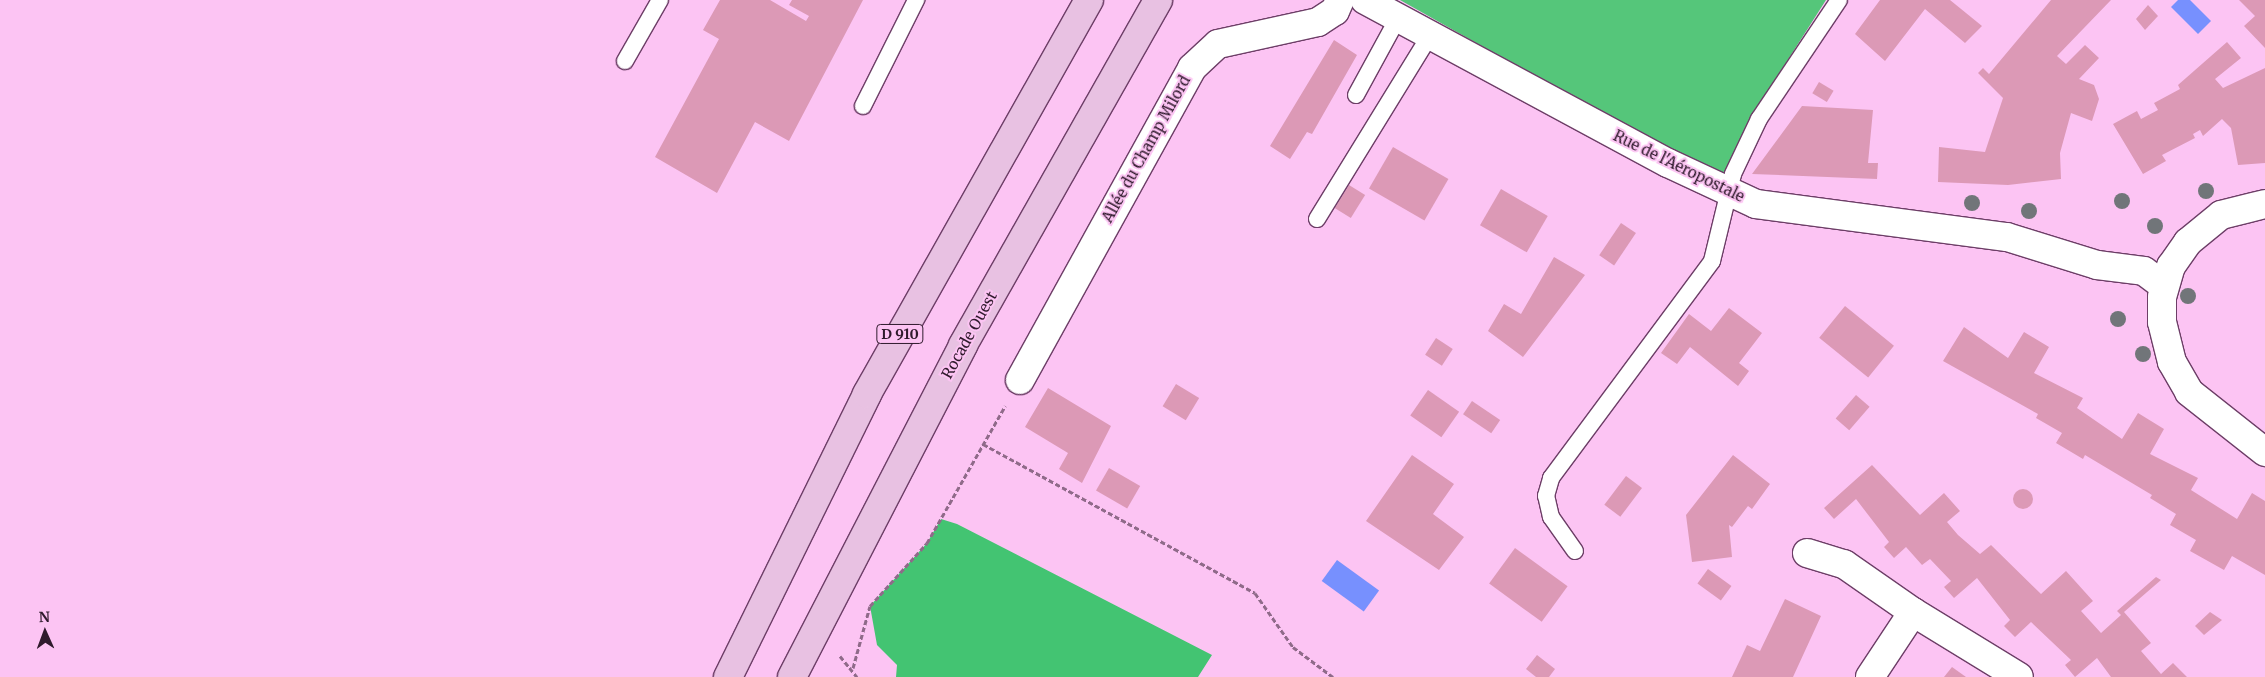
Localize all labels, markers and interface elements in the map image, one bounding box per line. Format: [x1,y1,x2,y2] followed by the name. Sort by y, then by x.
[1098,72,1194,226] street label: Allée du Champ Milord
[1610,126,1748,206] street label: Rue de l'Aéropostale
[938,288,1000,382] street label: Rocade Ouest
[876,322,924,346] road number: D 910
[20,607,70,657] north arrow
[39,608,50,626] text: N

